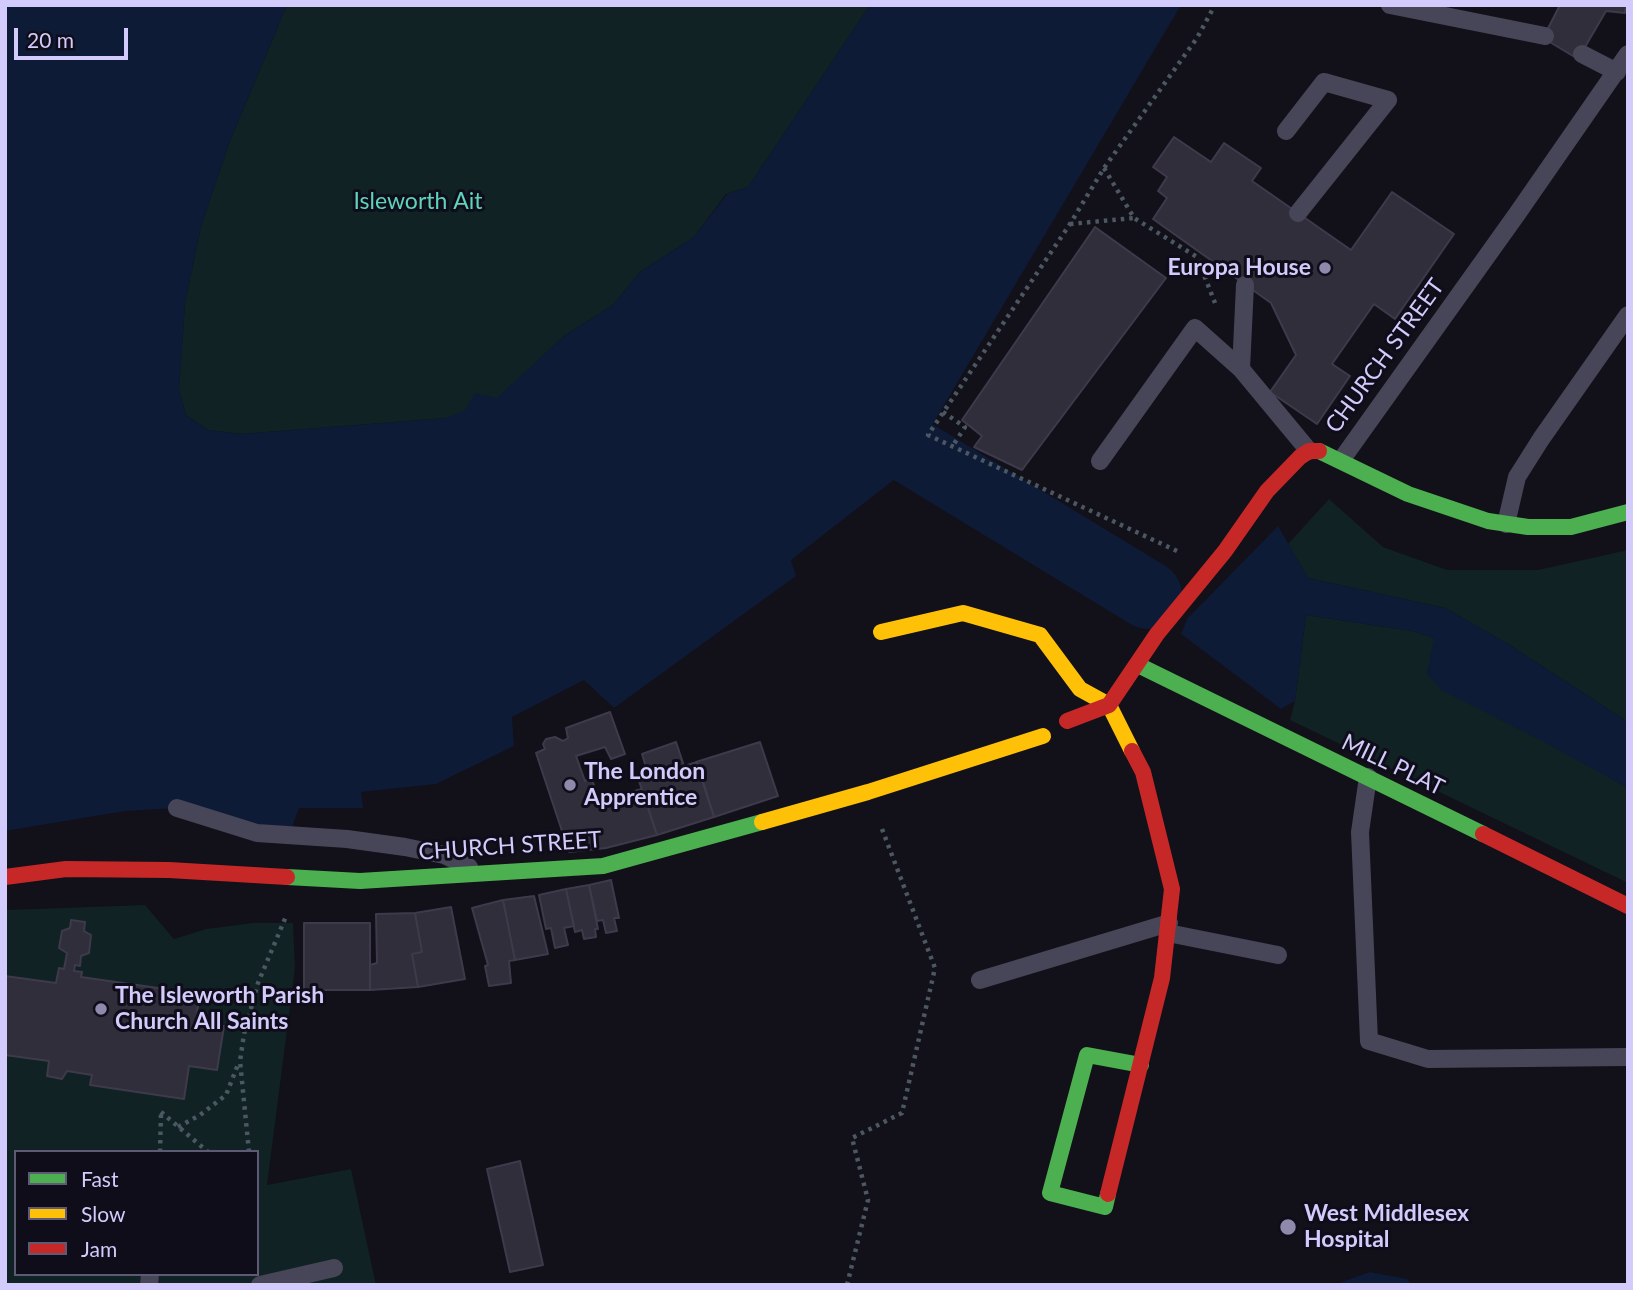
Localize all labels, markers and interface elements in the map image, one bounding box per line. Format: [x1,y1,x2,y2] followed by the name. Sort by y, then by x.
[18,14,131,58] scale bar
[27,27,74,52] text: 20 m
[353,188,483,216] park label: Isleworth Ait
[1167,254,1311,282] place label: Europa House
[1317,260,1333,276] marker: Europa House
[1320,274,1450,438] street label: CHURCH STREET
[1337,728,1449,802] street label: MILL PLAT
[584,758,705,812] place label: The London Apprentice
[562,777,578,793] marker: The London Apprentice
[418,826,602,866] street label: CHURCH STREET
[115,982,324,1036] place label: The Isleworth Parish Church All Saints
[93,1001,109,1017] marker: The Isleworth Parish Church All Saints
[14,1150,259,1276] legend
[81,1166,118,1191] text: Fast
[1304,1200,1469,1254] place label: West Middlesex Hospital
[81,1201,125,1226] text: Slow
[1278,1217,1298,1237] marker: West Middlesex Hospital
[81,1236,117,1261] text: Jam

